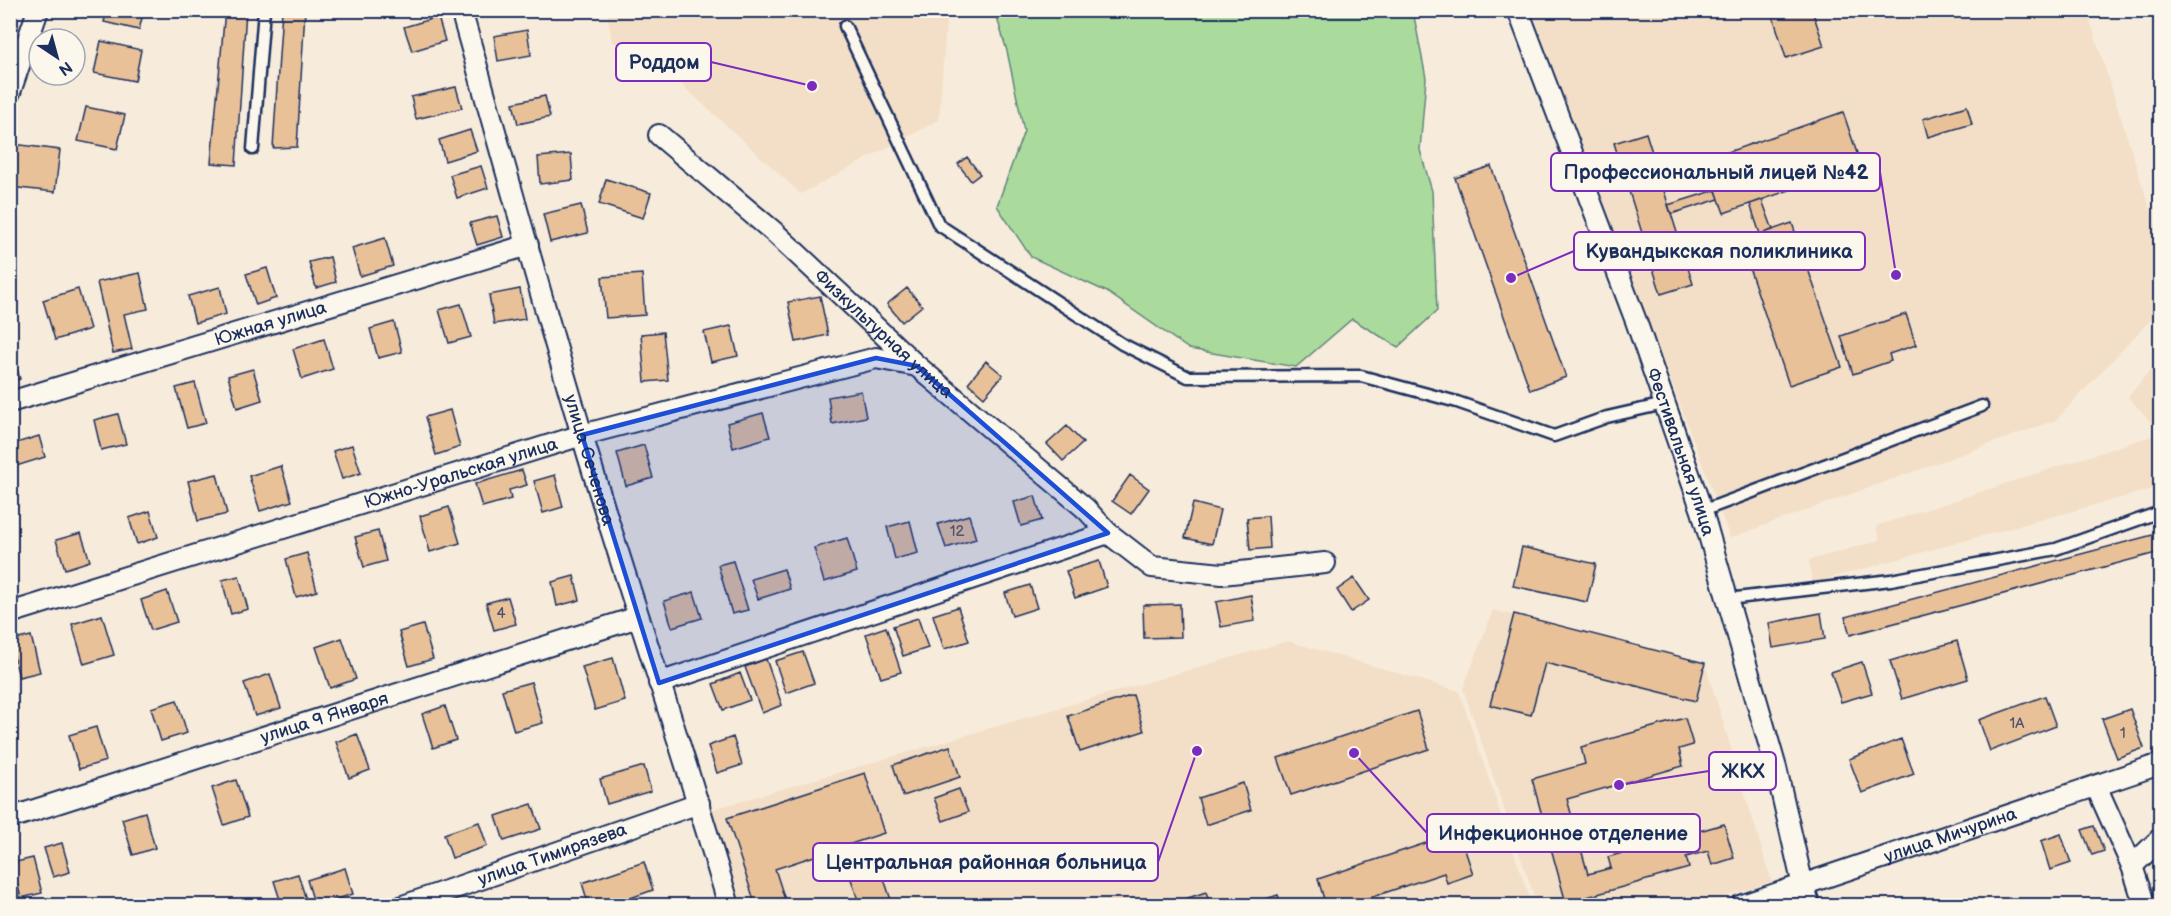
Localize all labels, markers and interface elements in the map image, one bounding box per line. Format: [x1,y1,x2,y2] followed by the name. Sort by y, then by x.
[27,27,87,87] north arrow
[616,43,711,81] callout: Роддом
[628,51,700,75] text: Роддом
[54,57,75,79] text: N
[1551,153,1880,191] callout: Профессиональный лицей №42
[1564,161,1868,185] text: Профессиональный лицей №42
[1574,232,1865,270] callout: Кувандыкская поликлиника
[1585,240,1853,264] text: Кувандыкская поликлиника
[810,265,957,403] street label: Физкультурная улица
[212,297,329,350] street label: Южная улица
[1642,365,1719,539] street label: Фестивальная улица
[560,392,619,529] street label: улица Сеченова
[361,433,561,513] street label: Южно-Уральская улица
[950,522,964,541] house number: 12
[496,604,506,623] house number: 4
[258,688,391,748] street label: улица 9 Января
[2010,714,2025,733] house number: 1А
[2120,724,2126,743] house number: 1
[1709,752,1776,790] callout: ЖКХ
[1721,760,1766,784] text: ЖКХ
[1882,803,2020,867] street label: улица Мичурина
[1427,814,1700,852] callout: Инфекционное отделение
[475,819,630,890] street label: улица Тимирязева
[1438,822,1688,846] text: Инфекционное отделение
[813,843,1158,881] callout: Центральная районная больница
[826,851,1147,875] text: Центральная районная больница

